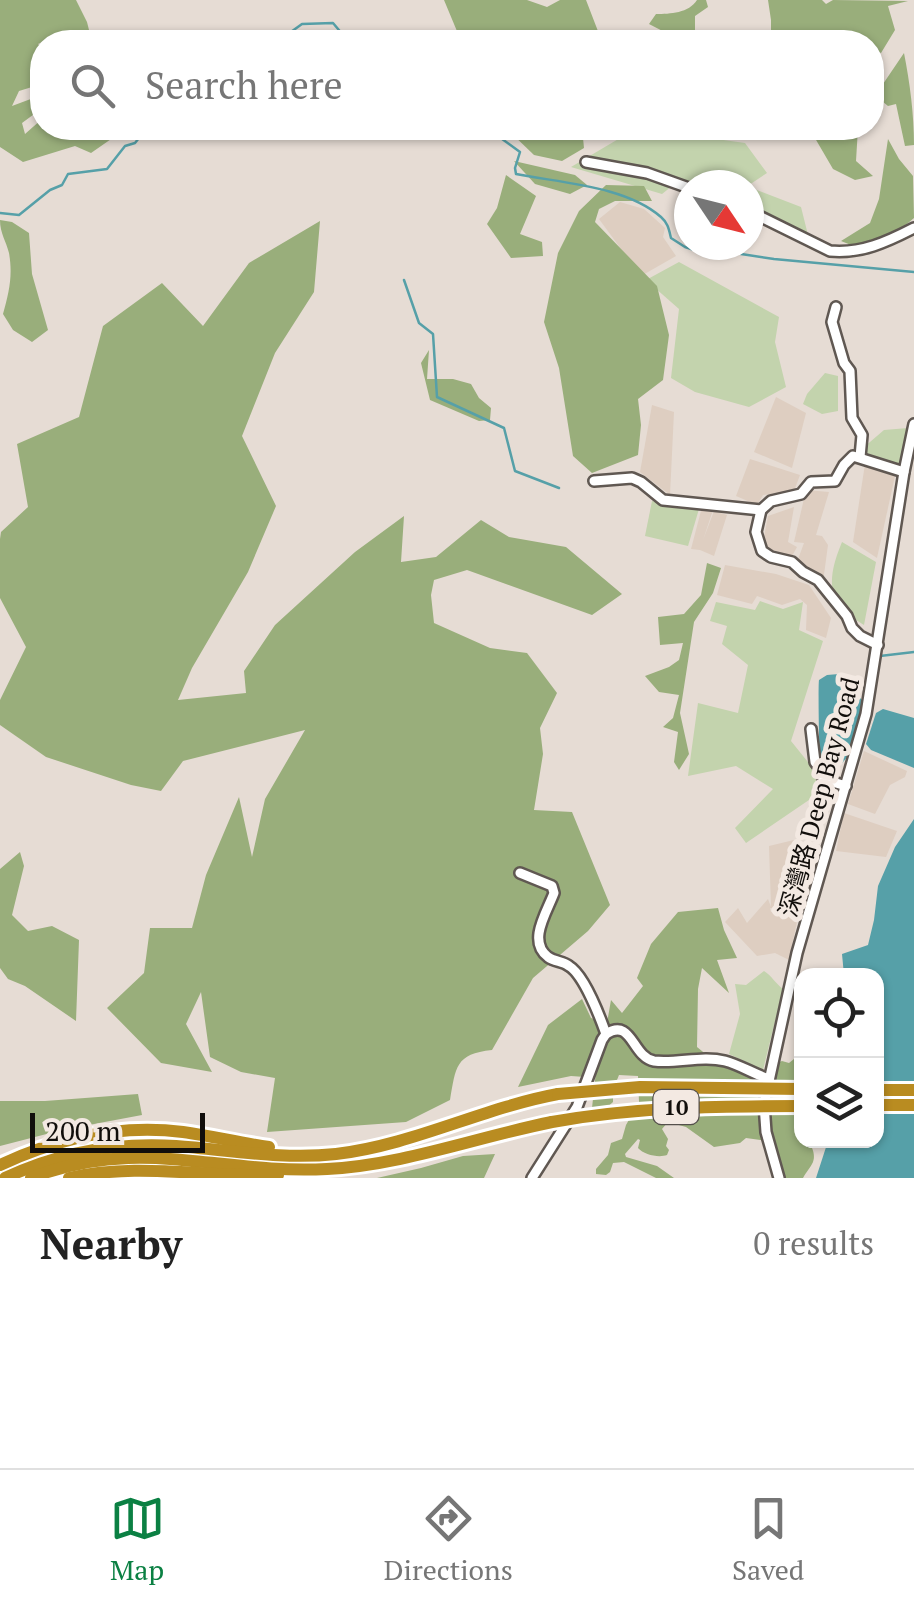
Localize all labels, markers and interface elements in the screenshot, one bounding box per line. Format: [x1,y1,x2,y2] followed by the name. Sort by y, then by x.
[30,30,884,140] search box
[65,58,120,113] icon: search
[145,60,343,110] text: Search here
[674,170,764,260] north arrow
[771,673,866,920] street label: 深灣路 Deep Bay Road
[794,968,884,1148] map controls
[794,968,884,1058] button: locate
[794,1058,884,1148] button: layers
[654,1090,698,1124] road number: 10
[30,1108,205,1152] scale bar
[45,1112,121,1149] text: 200 m
[40,1215,182,1271] text: Nearby
[753,1222,874,1264] text: 0 results
[110,1491,165,1588] tab: Map
[384,1491,513,1588] tab: Directions
[732,1491,804,1588] tab: Saved

